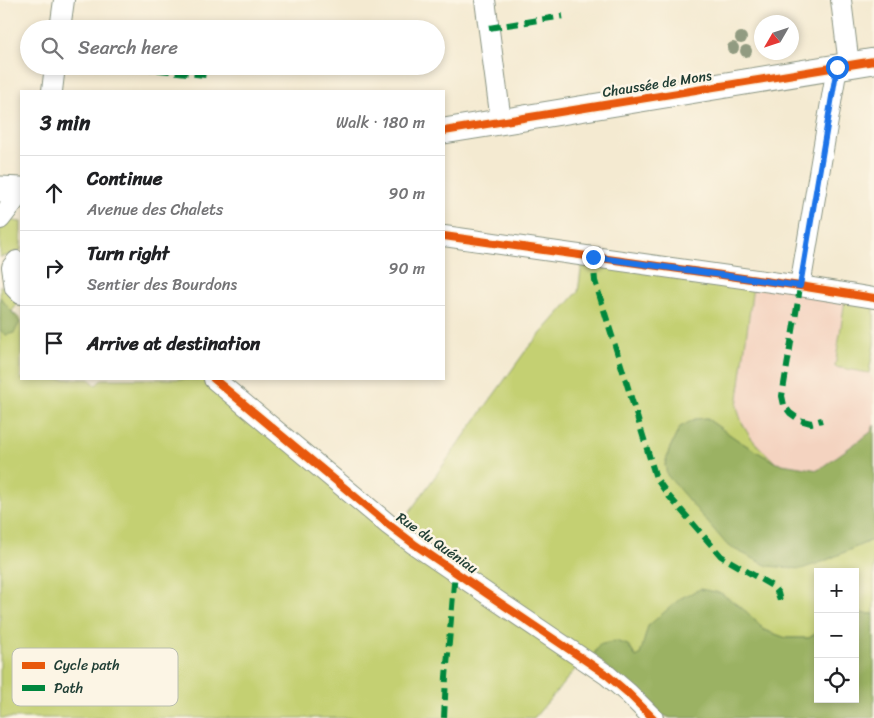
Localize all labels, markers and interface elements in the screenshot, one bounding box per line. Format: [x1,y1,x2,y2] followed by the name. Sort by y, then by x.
[754,15,799,60] north arrow
[20,20,445,75] search box
[78,31,178,64] text: Search here
[38,34,66,62] icon: search
[826,56,849,79] route start
[601,63,714,105] street label: Chaussée de Mons
[40,104,90,142] text: 3 min
[336,108,425,137] text: Walk · 180 m
[87,162,163,195] text: Continue
[40,179,68,207] icon: ahead
[389,179,425,208] text: 90 m
[87,195,223,224] text: Avenue des Chalets
[87,237,169,270] text: Turn right
[582,246,605,269] route end
[40,254,68,282] icon: right
[389,254,425,283] text: 90 m
[87,270,237,299] text: Sentier des Bourdons
[87,327,260,360] text: Arrive at destination
[40,329,68,357] icon: arrive
[391,505,484,581] street label: Rue du Quéniau
[814,568,859,703] map controls
[814,568,859,613] button: +
[814,613,859,658] button: −
[12,648,178,706] legend
[54,653,120,678] text: Cycle path
[814,658,859,703] button: locate
[54,676,83,701] text: Path

